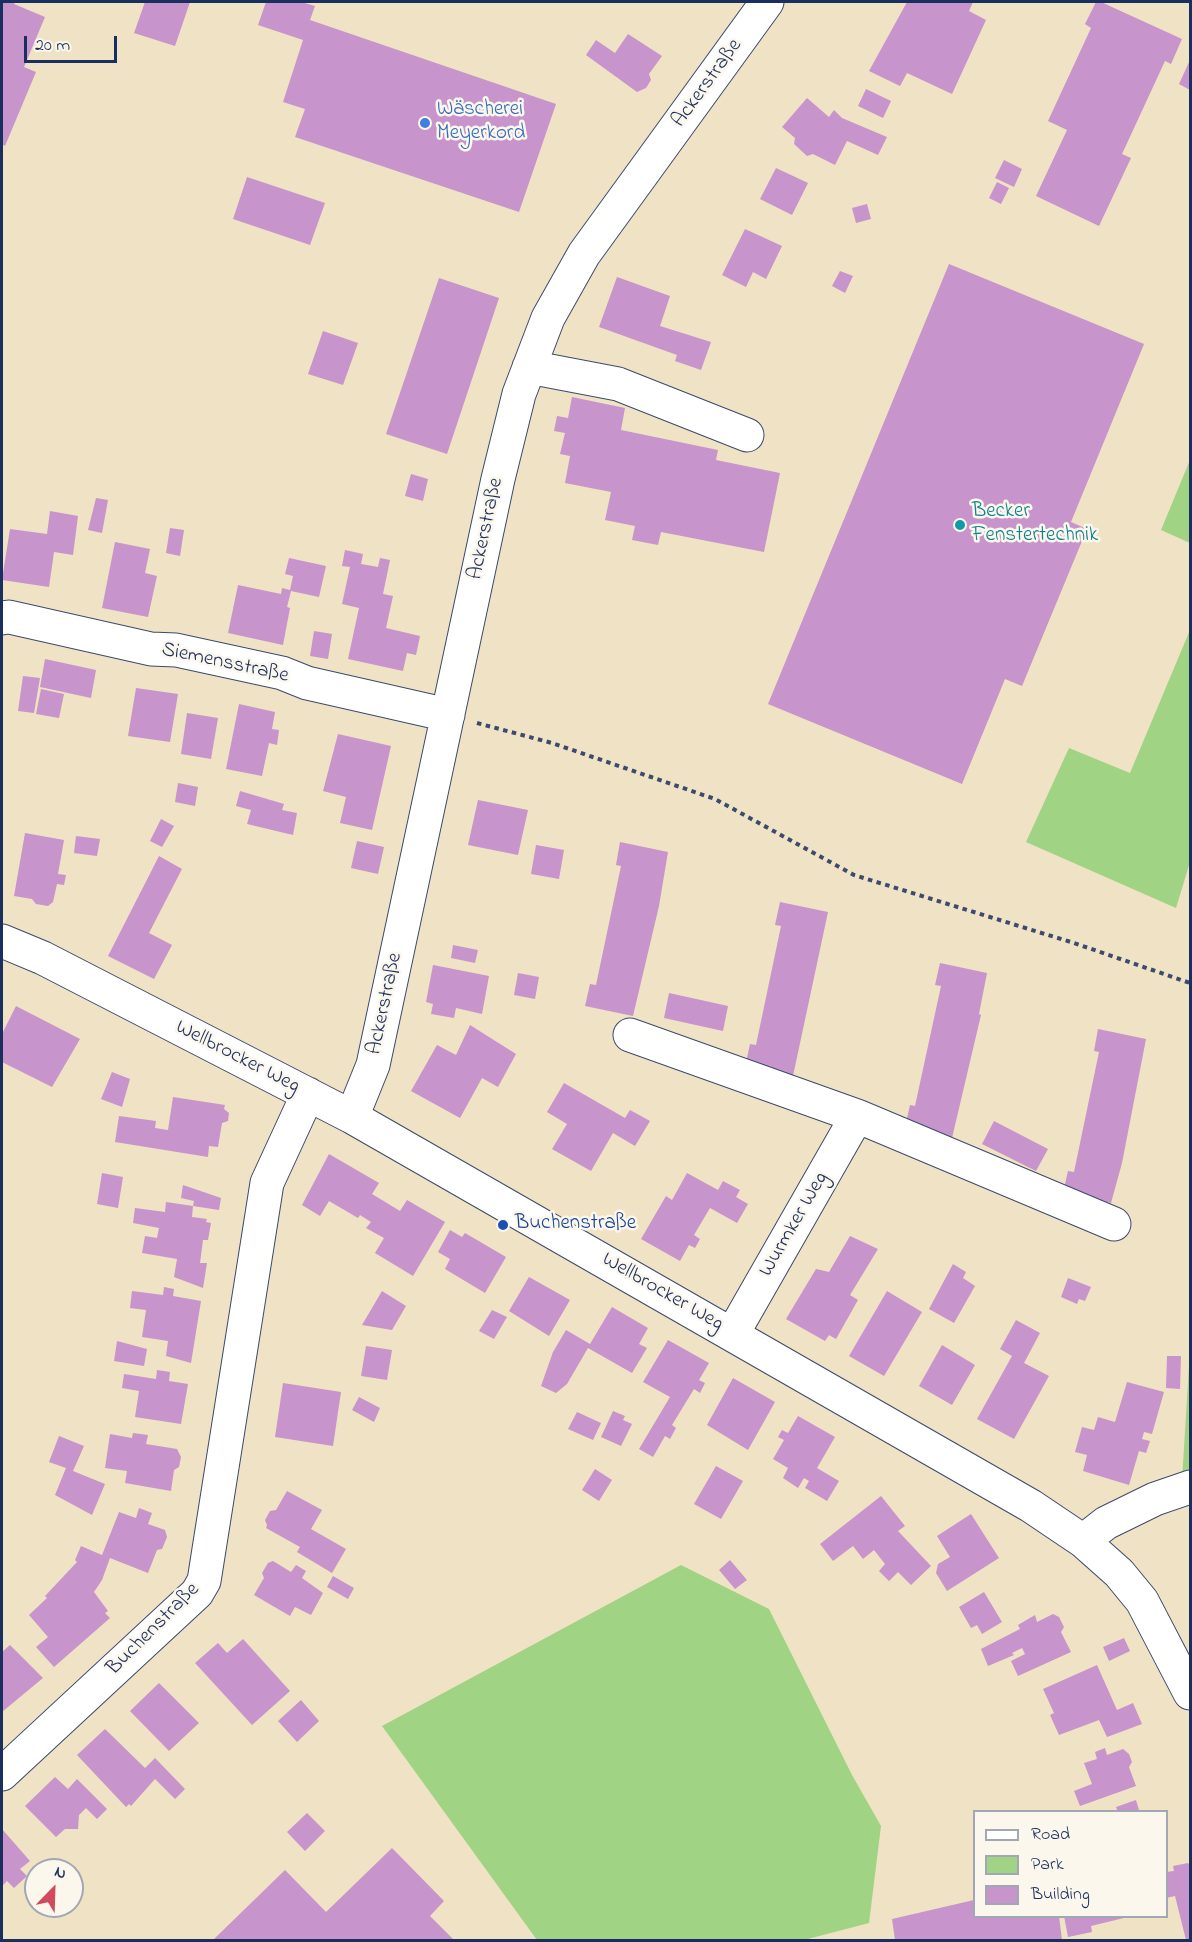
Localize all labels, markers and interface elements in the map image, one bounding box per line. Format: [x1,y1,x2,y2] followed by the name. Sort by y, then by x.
[27,24,120,62] scale bar
[35,33,70,59] text: 20 m
[667,35,749,133] street label: Ackerstraße
[437,98,525,148] place label: Wäscherei Meyerkord
[418,116,432,130] marker: Wäscherei Meyerkord
[464,476,510,582] street label: Ackerstraße
[972,500,1098,550] place label: Becker Fenstertechnik
[953,518,967,532] marker: Becker Fenstertechnik
[159,638,291,690] street label: Siemensstraße
[363,951,409,1057] street label: Ackerstraße
[171,1016,303,1100] street label: Wellbrocker Weg
[755,1168,835,1282] street label: Wurmker Weg
[515,1212,636,1238] place label: Buchenstraße
[496,1218,510,1232] marker: Buchenstraße
[597,1248,727,1338] street label: Wellbrocker Weg
[102,1578,206,1682] street label: Buchenstraße
[973,1810,1168,1918] legend
[1031,1822,1070,1848] text: Road
[1031,1852,1064,1878] text: Park
[24,1858,84,1918] north arrow
[51,1860,70,1886] text: N
[1031,1882,1090,1908] text: Building

